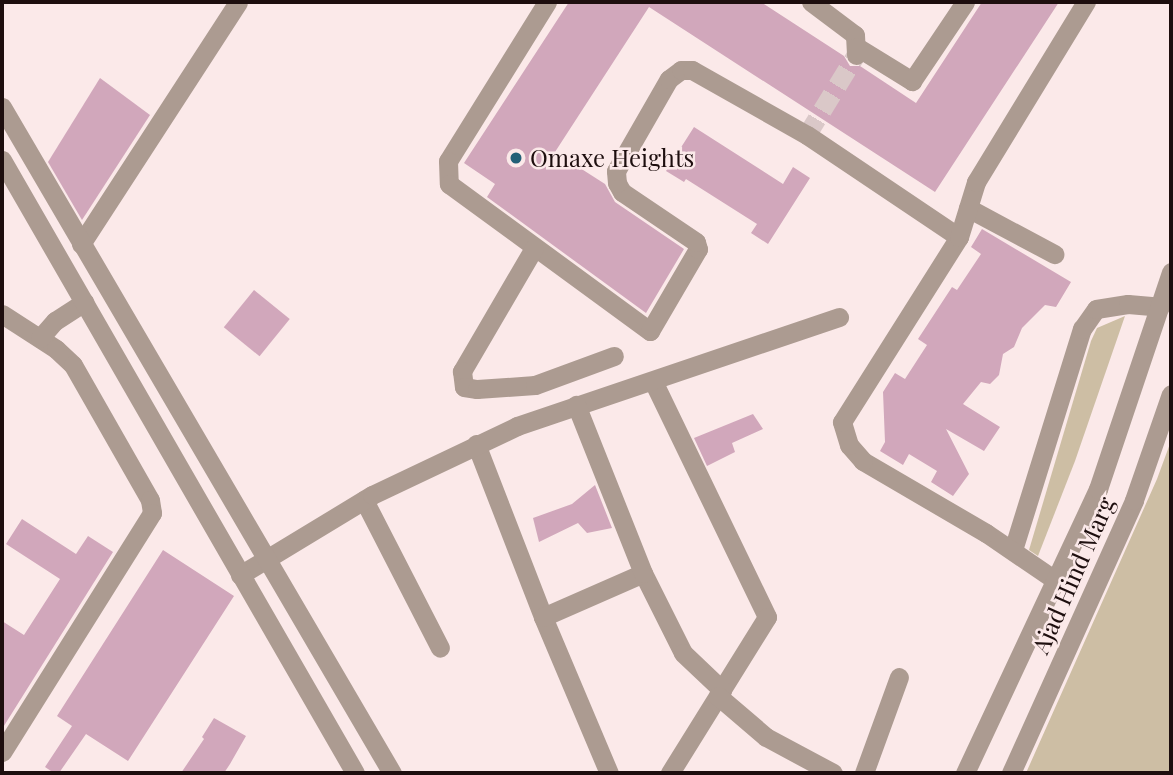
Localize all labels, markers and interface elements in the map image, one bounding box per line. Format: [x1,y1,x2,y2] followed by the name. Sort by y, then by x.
[530,144,694,172] place label: Omaxe Heights
[508,150,524,166] marker: Omaxe Heights
[1025,492,1121,658] street label: Ajad Hind Marg

